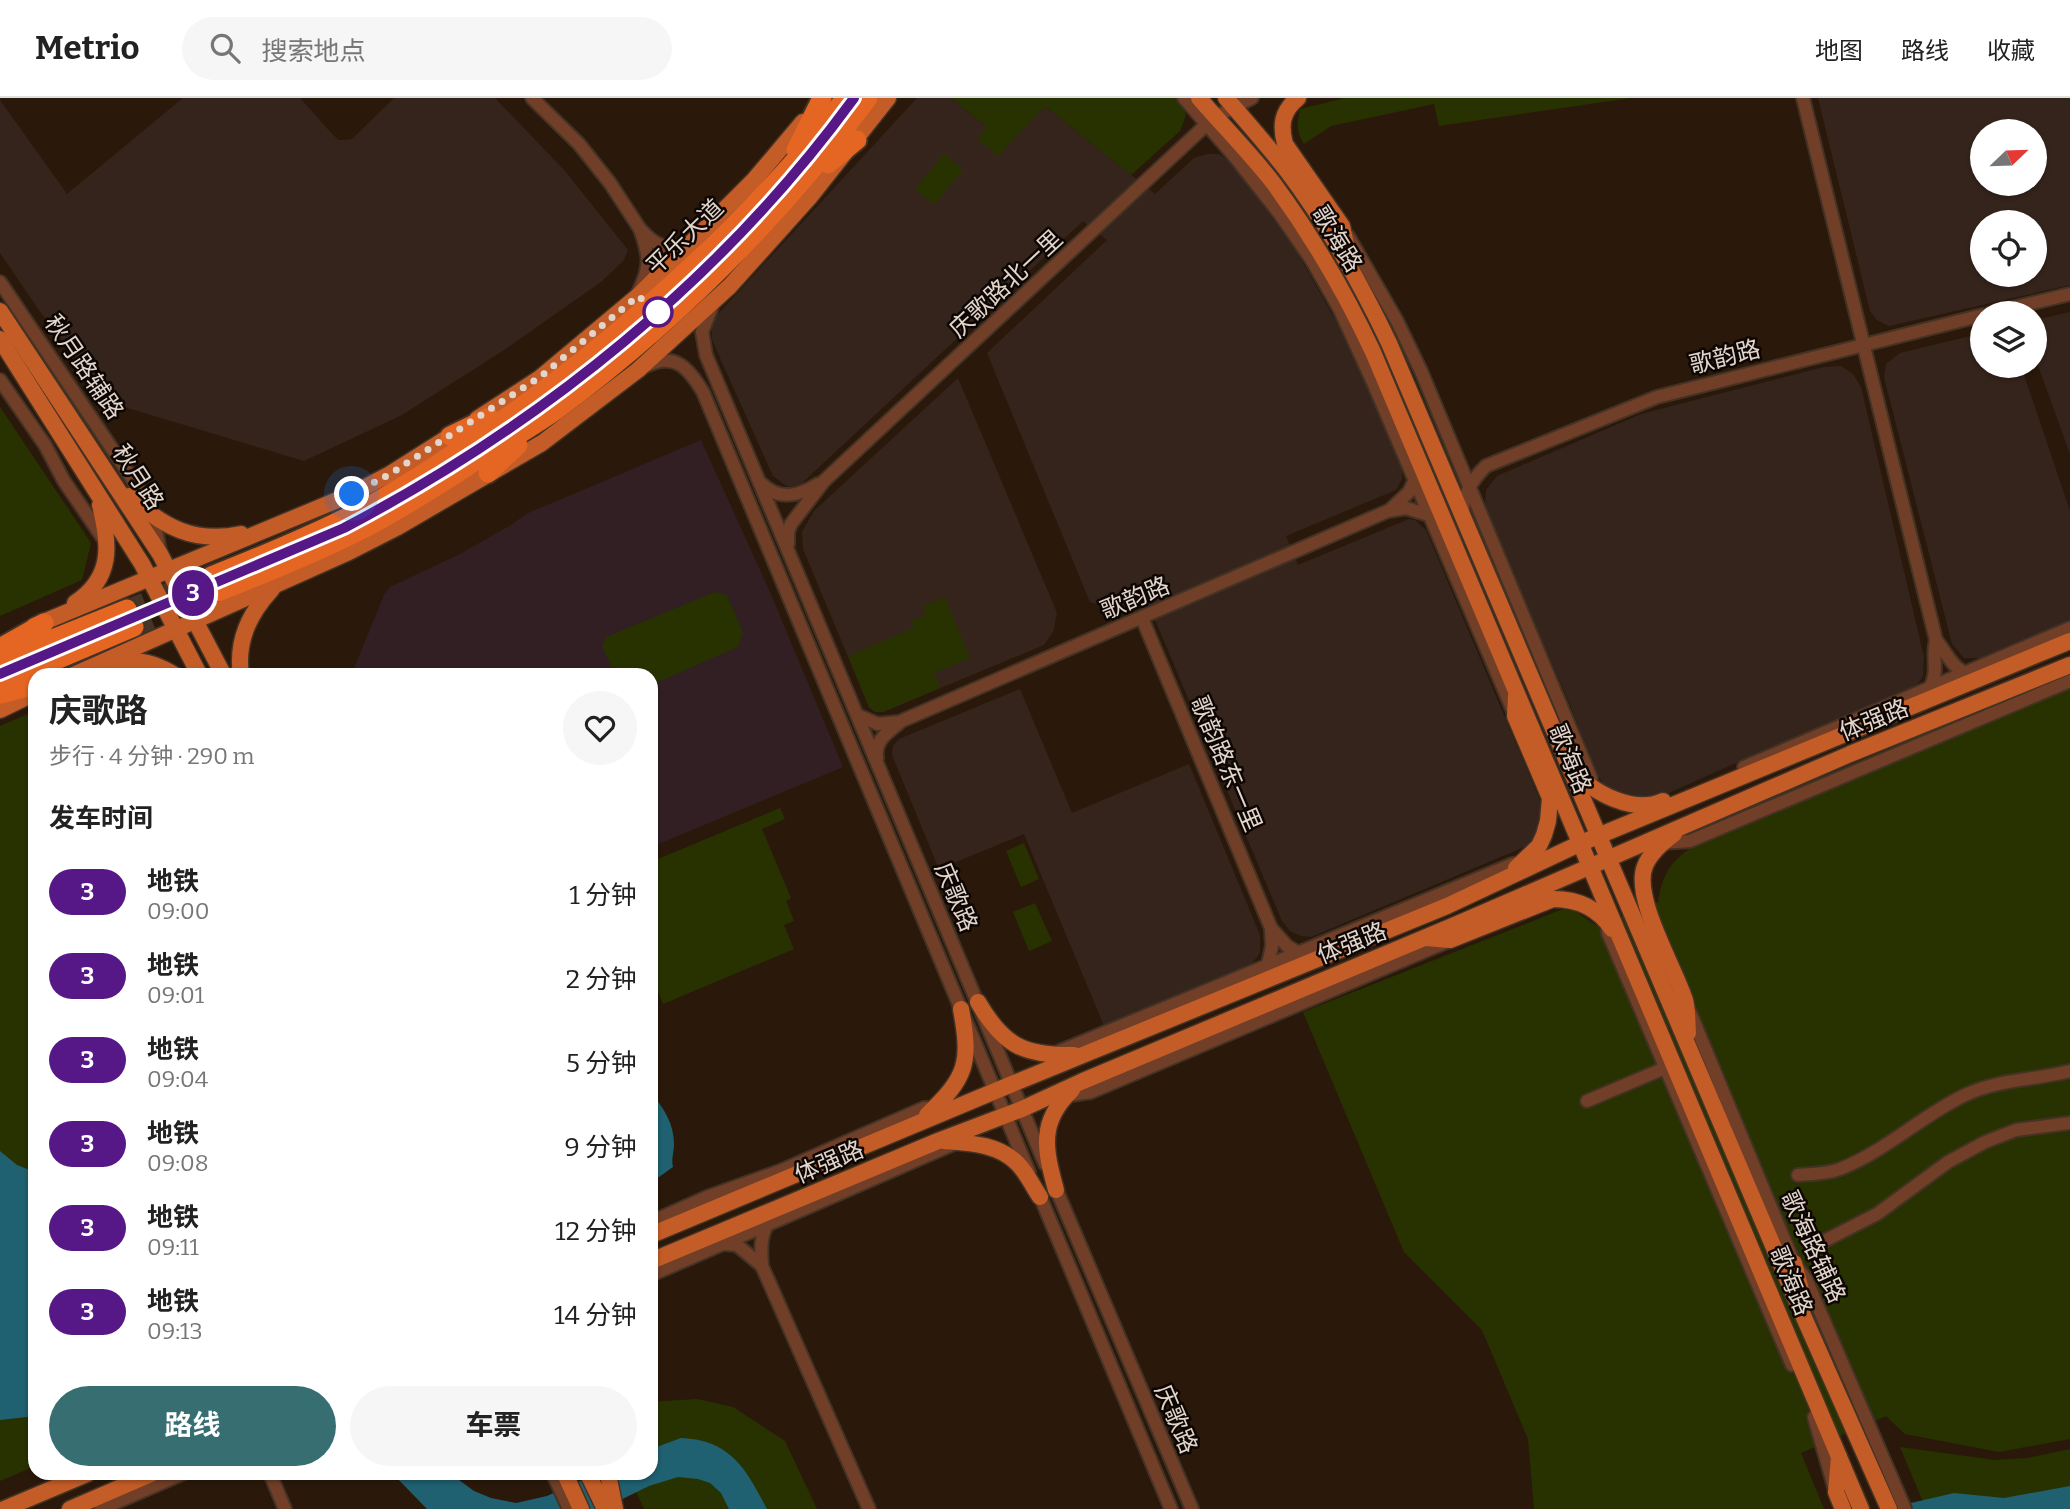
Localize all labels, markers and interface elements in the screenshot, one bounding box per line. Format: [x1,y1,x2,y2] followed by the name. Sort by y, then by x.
[182,17,672,80] search box
[35,28,140,68] text: Metrio
[206,29,244,67] icon: search
[262,36,366,67] text: 搜索地点
[1815,37,1863,65] text: 地图
[1901,37,1949,65] text: 路线
[1987,37,2035,65] text: 收藏
[1970,119,2048,196] north arrow
[1970,119,2047,378] map controls
[641,194,729,280] street label: 平乐大道
[1306,201,1368,277] street label: 歌海路
[1970,210,2047,287] button: locate
[944,225,1068,343] street label: 庆歌路北一里
[643,297,673,327] unlabelled marker
[1970,301,2047,378] button: layers
[39,309,129,425] street label: 秋月路辅路
[1687,335,1763,379] street label: 歌韵路
[107,439,169,515] street label: 秋月路
[334,476,369,511] your location
[170,570,216,616] line badge: 3
[1096,571,1174,625] street label: 歌韵路
[186,579,200,607] text: 3
[49,691,148,731] text: 庆歌路
[563,691,637,765] button: heart
[1185,692,1267,836] street label: 歌韵路东一里
[1835,694,1913,746] street label: 体强路
[1543,720,1597,798] street label: 歌海路
[49,742,254,770] text: 步行 · 4 分钟 · 290 m
[49,803,153,834] text: 发车时间
[929,858,983,936] street label: 庆歌路
[147,866,199,897] text: 地铁
[81,878,94,906] text: 3
[569,880,637,911] text: 1 分钟
[147,897,210,925] text: 09:00
[1313,917,1391,969] street label: 体强路
[147,950,199,981] text: 地铁
[81,962,94,990] text: 3
[566,964,637,995] text: 2 分钟
[147,981,204,1009] text: 09:01
[147,1034,199,1065] text: 地铁
[81,1046,94,1074] text: 3
[566,1048,637,1079] text: 5 分钟
[147,1065,208,1093] text: 09:04
[147,1118,199,1149] text: 地铁
[81,1130,94,1158] text: 3
[565,1132,637,1163] text: 9 分钟
[790,1135,868,1189] street label: 体强路
[147,1149,209,1177] text: 09:08
[1775,1187,1851,1307] street label: 歌海路辅路
[147,1202,199,1233] text: 地铁
[81,1214,94,1242] text: 3
[555,1216,637,1247] text: 12 分钟
[147,1233,199,1261] text: 09:11
[1764,1242,1818,1320] street label: 歌海路
[147,1286,199,1317] text: 地铁
[81,1298,94,1326] text: 3
[554,1300,637,1331] text: 14 分钟
[147,1317,203,1345] text: 09:13
[1149,1380,1203,1458] street label: 庆歌路
[49,1386,336,1466] button: 路线
[350,1386,637,1466] button: 车票

